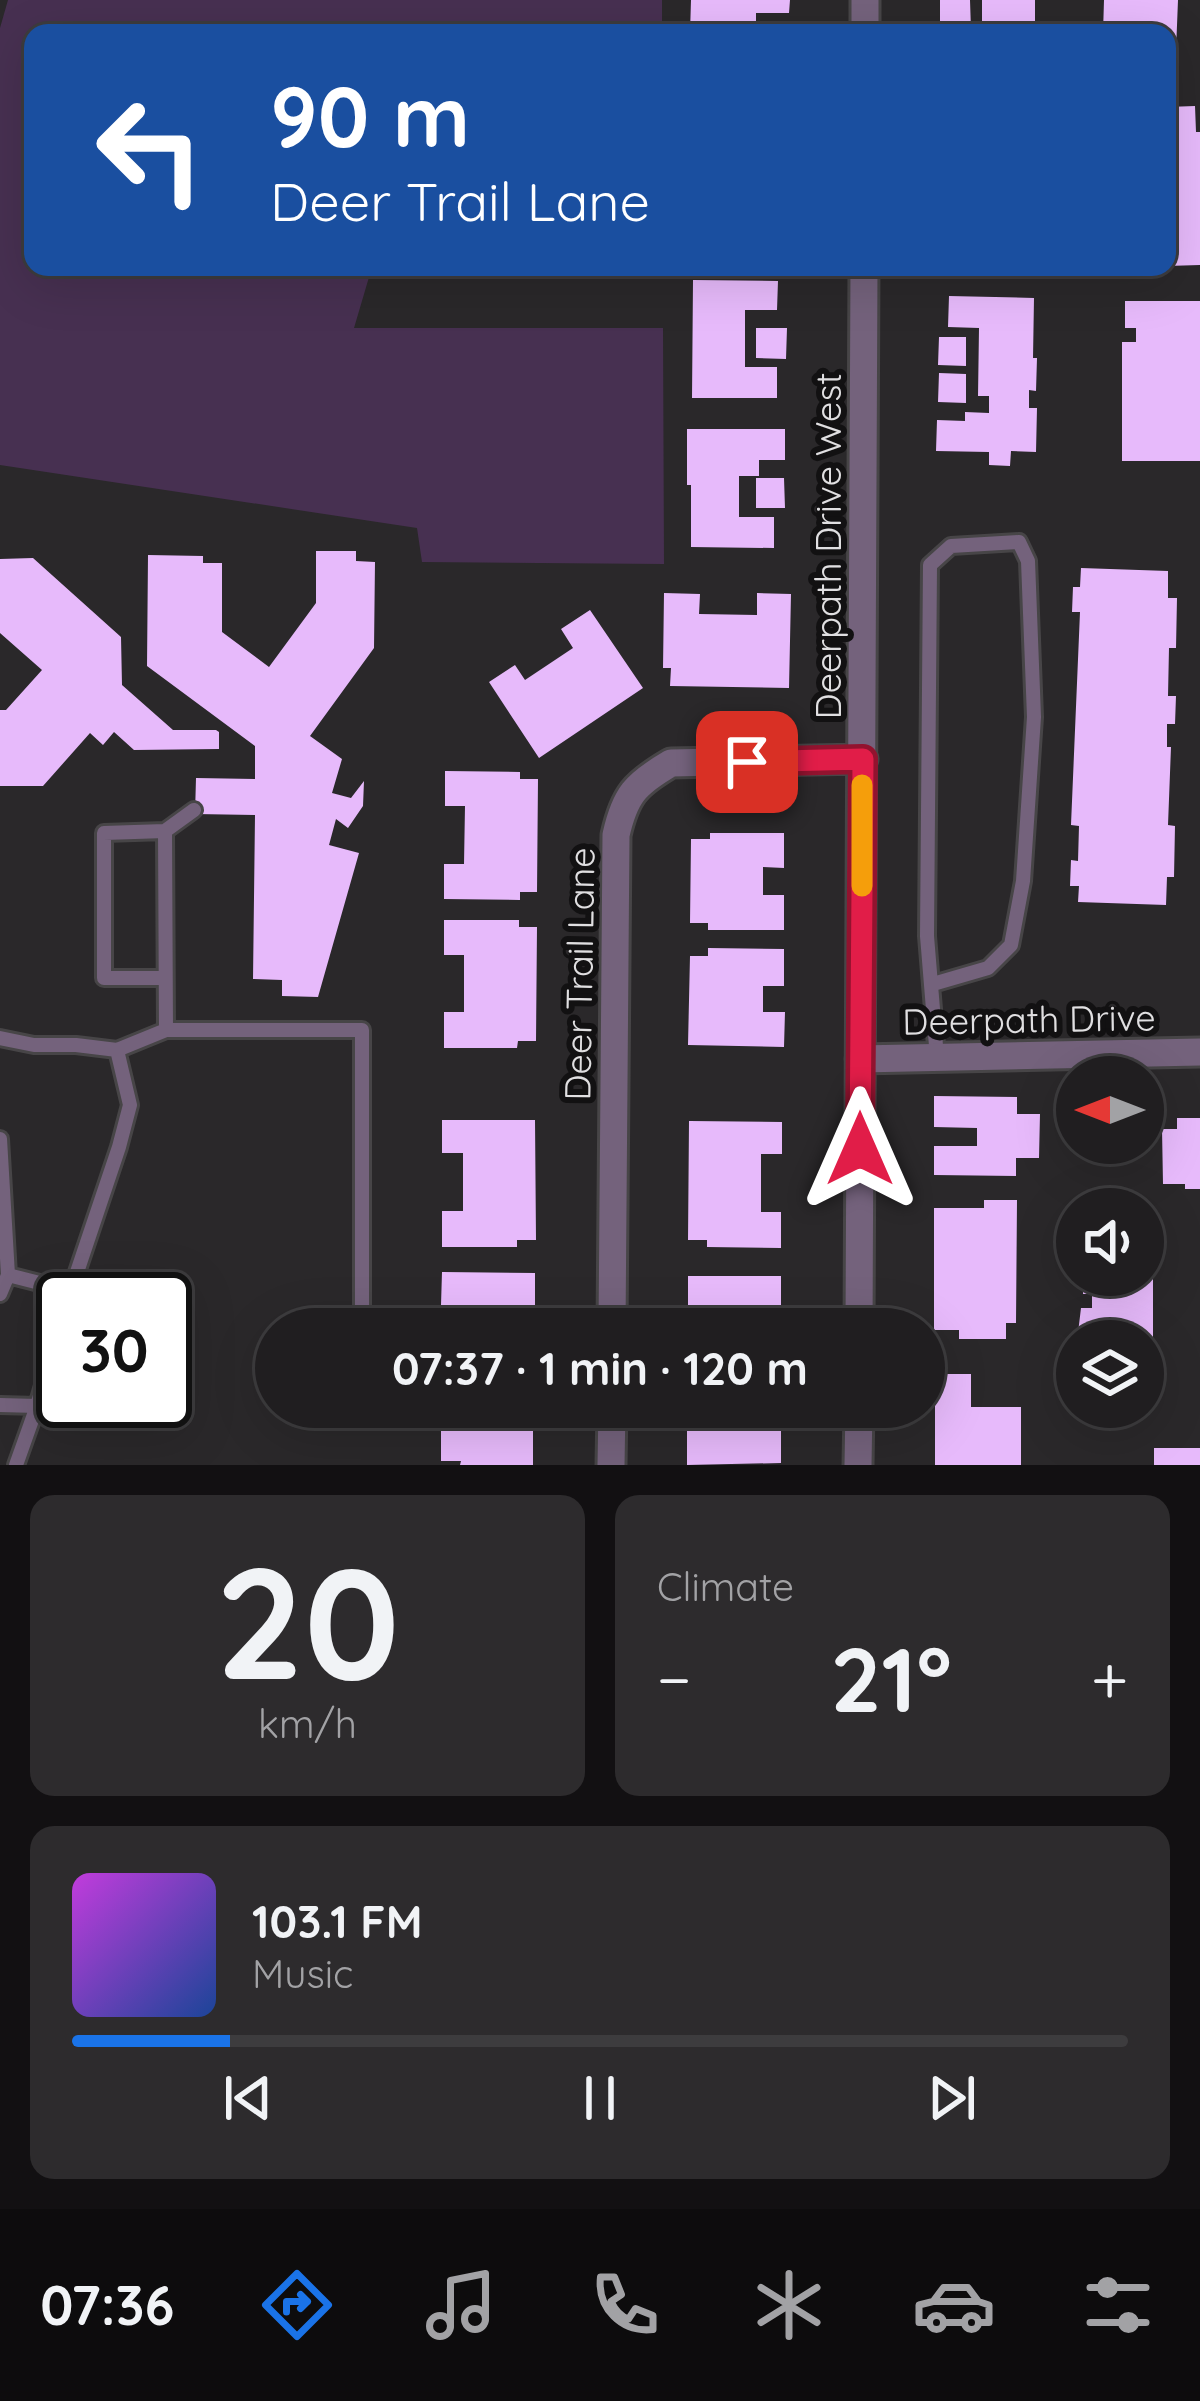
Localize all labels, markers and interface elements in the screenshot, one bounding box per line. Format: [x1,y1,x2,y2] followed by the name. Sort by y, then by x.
[270,63,470,168] text: 90 m
[72,72,228,228] icon: left
[270,167,650,235] text: Deer Trail Lane
[805,373,850,719] street label: Deerpath Drive West
[696,711,798,813] pin
[714,729,780,795] icon: arrive
[554,847,604,1101] street label: Deer Trail Lane
[902,994,1156,1044] street label: Deerpath Drive
[1056,1056,1164,1164] north arrow
[1056,1056,1164,1428] map controls
[797,1086,923,1212] position arrow
[1056,1188,1164,1296] button: sound
[36,1272,192,1428] speed limit sign: 30
[1056,1320,1164,1428] button: layers
[392,1340,808,1396] text: 07:37 · 1 min · 120 m
[215,1523,400,1718] text: 20
[657,1562,794,1611] text: Climate
[830,1622,952,1735] text: 21°
[657,1637,691,1720] text: −
[1091,1637,1128,1720] text: +
[258,1699,357,1748] text: km/h
[252,1893,423,1949] text: 103.1 FM
[252,1949,353,1998] text: Music
[215,2065,281,2131] icon: previous
[567,2065,633,2131] icon: pause
[919,2065,985,2131] icon: next
[255,2263,339,2347] icon: directions
[419,2263,503,2347] icon: music
[583,2263,667,2347] icon: phone
[747,2263,831,2347] icon: climate
[912,2263,996,2347] icon: car
[1076,2263,1160,2347] icon: filters
[40,2271,174,2339] text: 07:36

